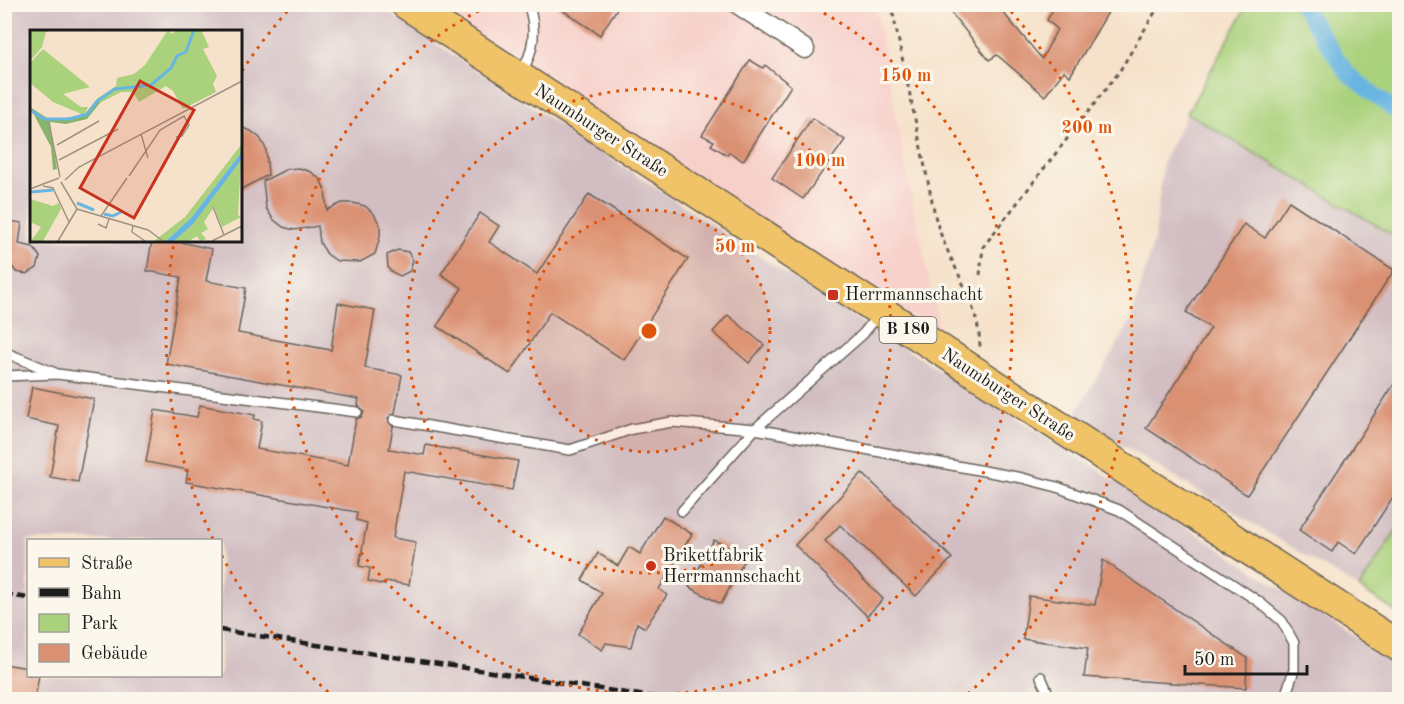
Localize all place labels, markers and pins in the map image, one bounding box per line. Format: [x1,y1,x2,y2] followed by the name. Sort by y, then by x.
[845,286,983,304] place label: Herrmannschacht
[826,288,840,302] marker: Herrmannschacht
[639,321,659,341] centre of rings
[663,547,801,586] place label: Brikettfabrik Herrmannschacht
[644,559,658,573] marker: Brikettfabrik Herrmannschacht

